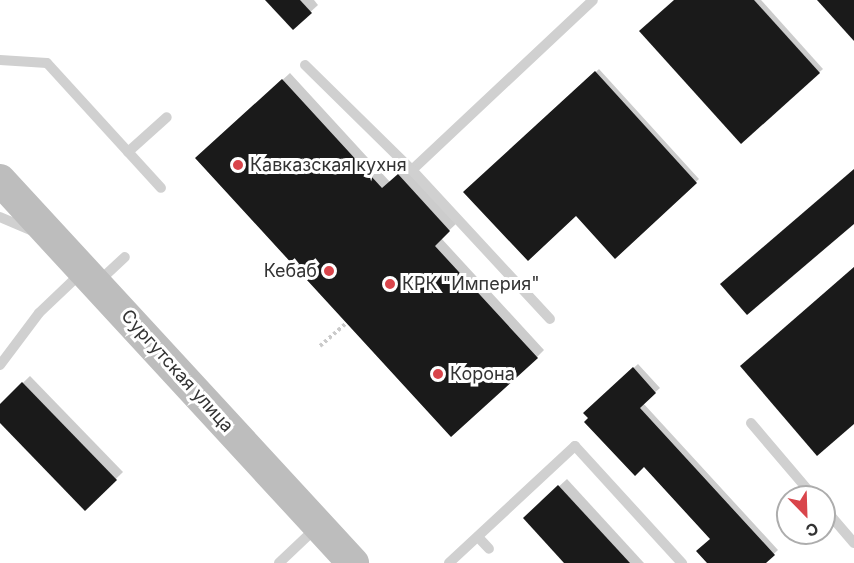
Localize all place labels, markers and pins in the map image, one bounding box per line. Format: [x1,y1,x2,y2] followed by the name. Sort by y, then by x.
[250,154,407,176] place label: Кавказская кухня
[231,158,245,172] marker: Кавказская кухня
[264,260,317,282] place label: Кебаб
[322,264,336,278] marker: Кебаб
[402,273,540,295] place label: КРК "Империя"
[383,277,397,291] marker: КРК "Империя"
[450,363,515,385] place label: Корона
[431,367,445,381] marker: Корона

